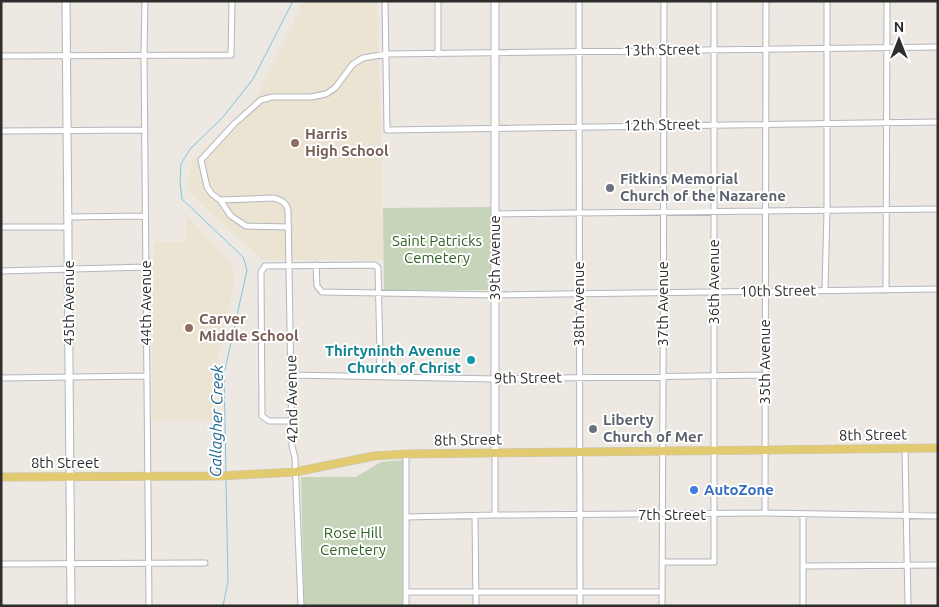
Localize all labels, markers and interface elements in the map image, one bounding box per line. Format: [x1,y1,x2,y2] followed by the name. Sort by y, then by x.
[874,15,924,65] north arrow
[894,19,904,35] text: N
[623,40,701,59] street label: 13th Street
[623,115,701,134] street label: 12th Street
[305,125,389,159] place label: Harris High School
[289,137,301,149] marker: Harris High School
[620,170,786,204] place label: Fitkins Memorial Church of the Nazarene
[604,182,616,194] marker: Fitkins Memorial Church of the Nazarene
[486,215,503,301] street label: 39th Avenue
[392,232,482,266] park label: Saint Patricks Cemetery
[705,239,722,325] street label: 36th Avenue
[60,260,77,346] street label: 45th Avenue
[137,260,154,346] street label: 44th Avenue
[570,261,587,347] street label: 38th Avenue
[654,261,671,347] street label: 37th Avenue
[739,281,817,300] street label: 10th Street
[199,310,299,344] place label: Carver Middle School
[756,319,773,405] street label: 35th Avenue
[183,322,195,334] marker: Carver Middle School
[325,342,462,376] place label: Thirtyninth Avenue Church of Christ
[465,354,477,366] marker: Thirtyninth Avenue Church of Christ
[282,355,301,443] street label: 42nd Avenue
[206,364,226,477] water label: Gallagher Creek
[494,368,562,387] street label: 9th Street
[603,411,704,445] place label: Liberty Church of Mer
[587,423,599,435] marker: Liberty Church of Mer
[839,425,907,444] street label: 8th Street
[434,430,502,449] street label: 8th Street
[31,454,99,471] street label: 8th Street
[704,481,774,498] place label: AutoZone
[688,484,700,496] marker: AutoZone
[638,506,706,523] street label: 7th Street
[320,524,386,558] park label: Rose Hill Cemetery

